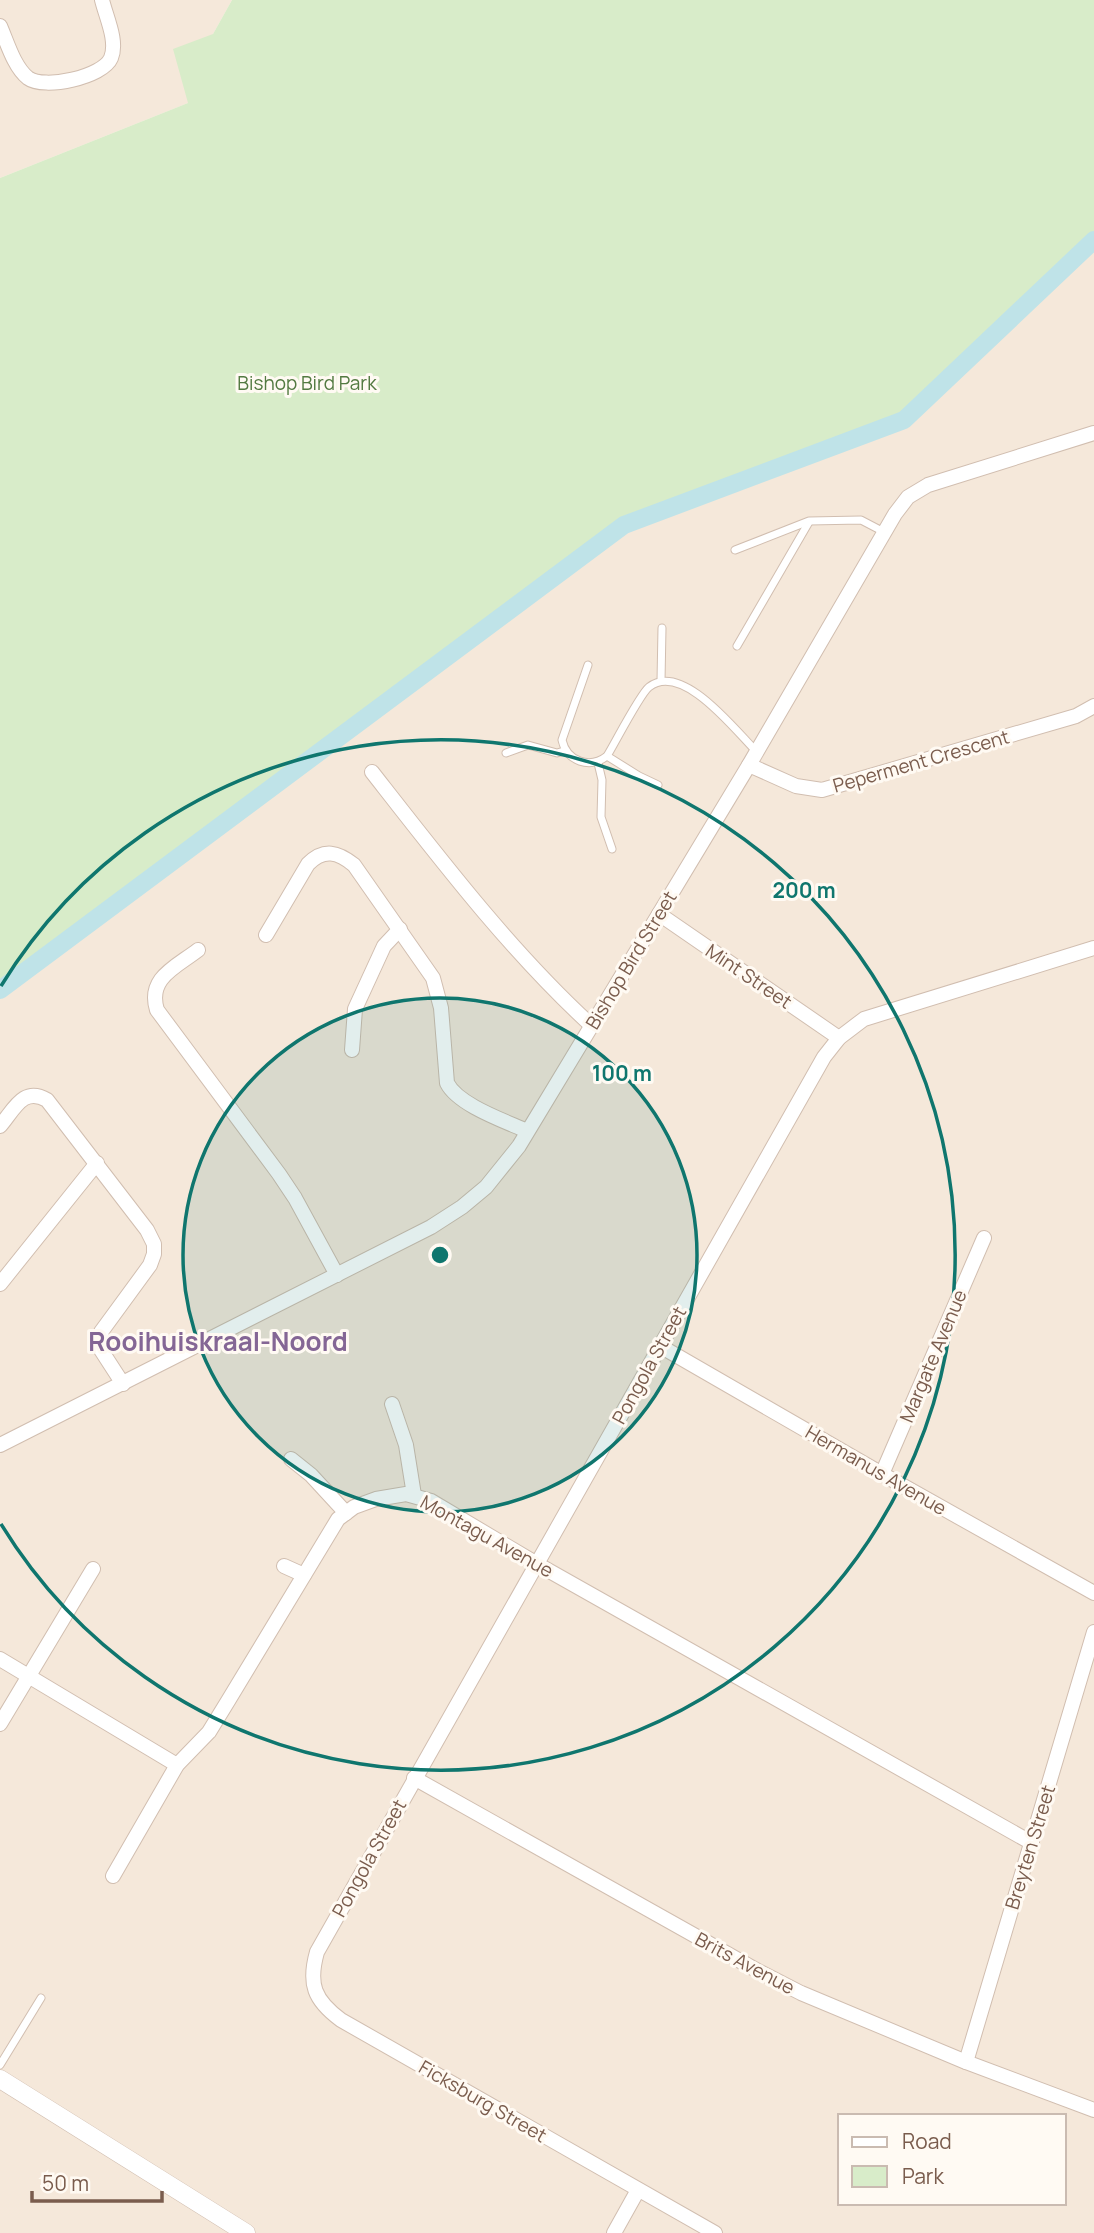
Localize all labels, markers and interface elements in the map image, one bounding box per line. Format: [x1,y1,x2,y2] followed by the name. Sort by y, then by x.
[237,370,377,396] park label: Bishop Bird Park
[830,723,1012,799] street label: Peperment Crescent
[772,876,836,904] text: 200 m
[579,886,683,1034] street label: Bishop Bird Street
[701,938,797,1014] street label: Mint Street
[592,1059,652,1087] text: 100 m
[428,1243,452,1267] centre of rings
[893,1286,973,1426] street label: Margate Avenue
[606,1301,692,1429] street label: Pongola Street
[88,1323,348,1359] district label: Rooihuiskraal-Noord
[801,1419,951,1521] street label: Hermanus Avenue
[416,1489,558,1583] street label: Montagu Avenue
[999,1782,1061,1912] street label: Breyten Street
[326,1794,412,1922] street label: Pongola Street
[691,1926,799,2000] street label: Brits Avenue
[414,2054,552,2148] street label: Ficksburg Street
[838,2114,1066,2205] legend
[902,2127,952,2155] text: Road
[32,2160,161,2204] scale bar
[902,2162,944,2190] text: Park
[42,2169,89,2197] text: 50 m

